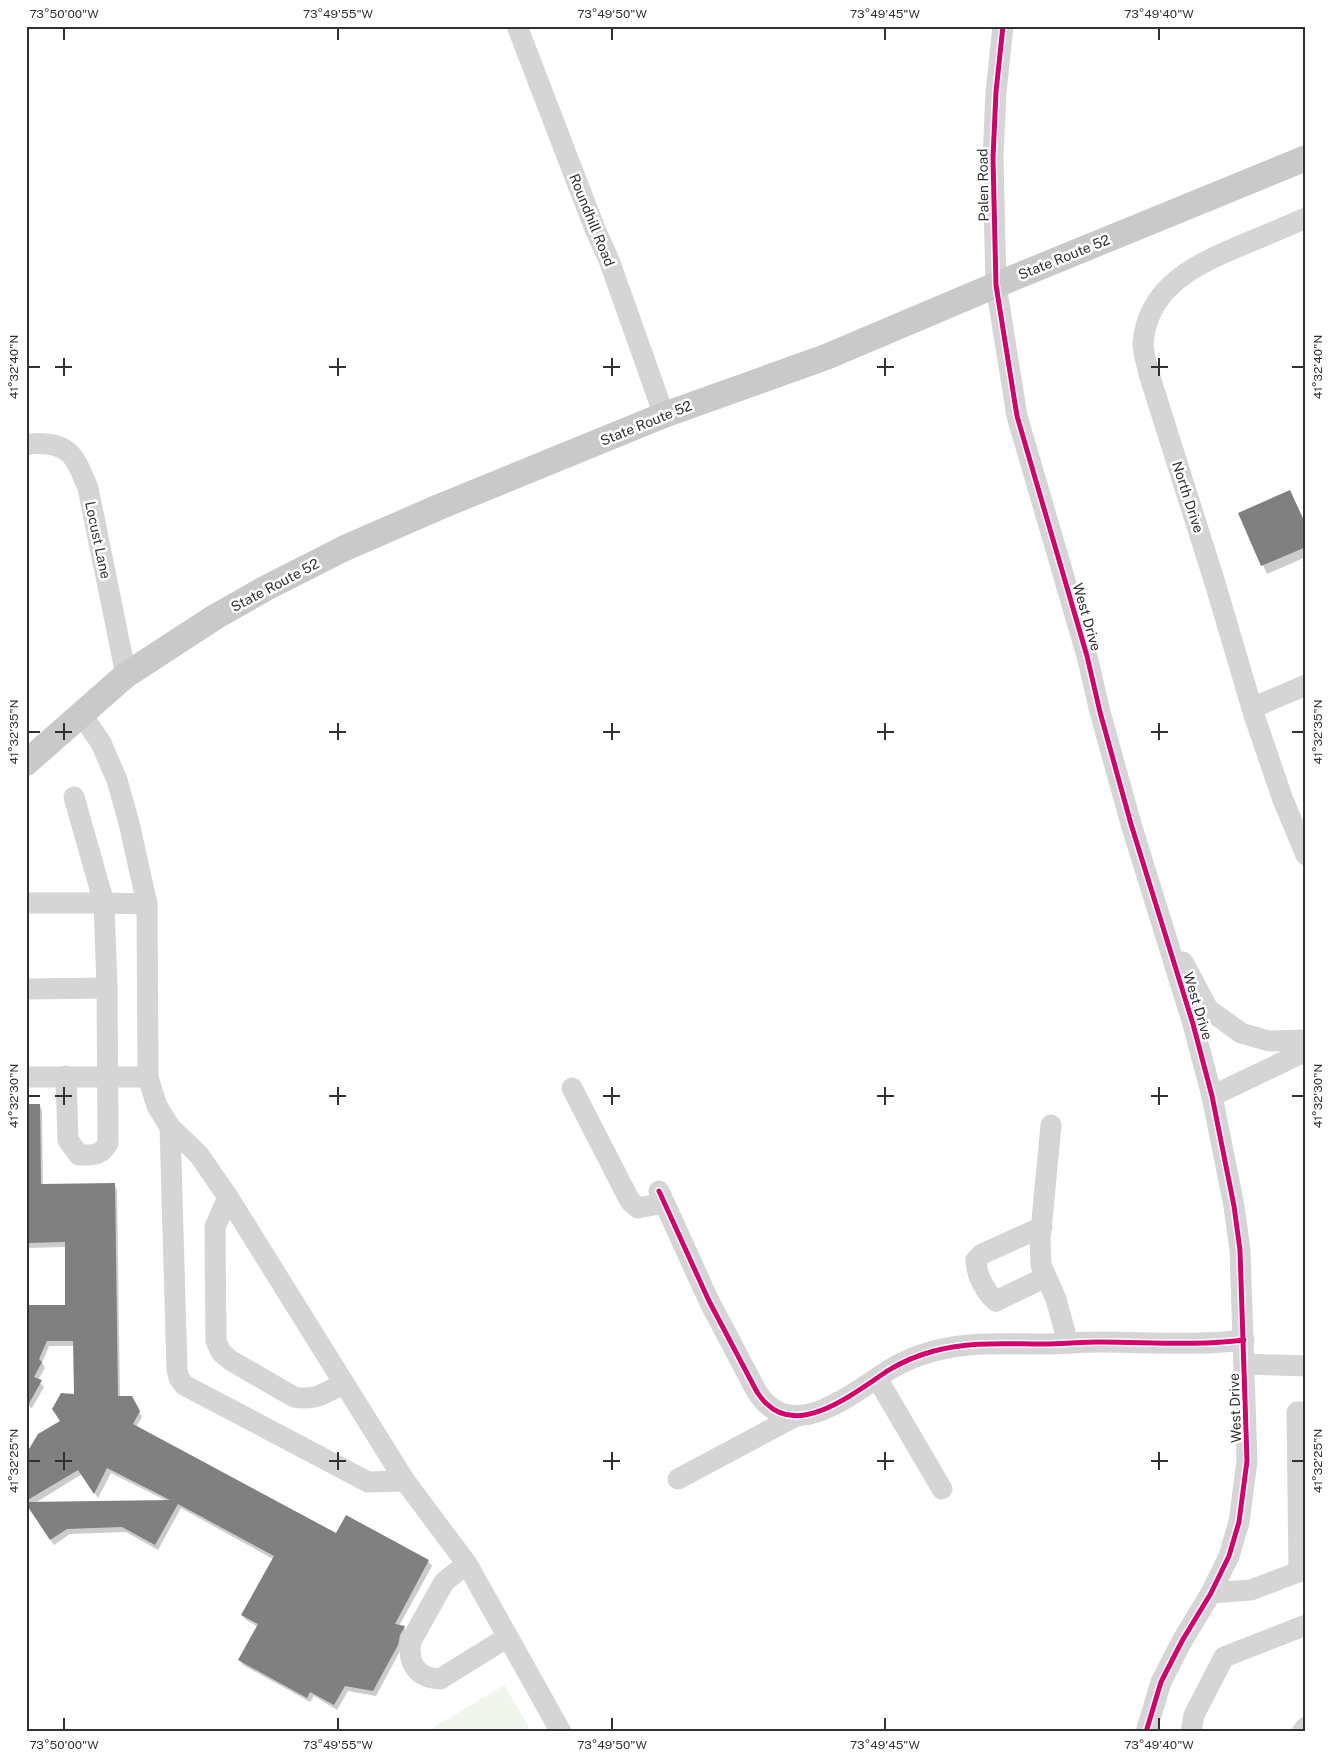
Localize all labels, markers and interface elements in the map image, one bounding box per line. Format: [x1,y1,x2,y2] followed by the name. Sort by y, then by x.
[29,7,99,21] text: 73°50'00"W
[303,7,374,21] text: 73°49'55"W
[577,7,647,21] text: 73°49'50"W
[850,7,920,21] text: 73°49'45"W
[1124,7,1194,21] text: 73°49'40"W
[974,148,992,222] street label: Palen Road
[566,171,618,269] street label: Roundhill Road
[1016,231,1112,283] street label: State Route 52
[7,335,21,399] text: 41°32'40"N
[1311,335,1325,399] text: 41°32'40"N
[598,397,694,449] street label: State Route 52
[1169,459,1207,535] street label: North Drive
[82,500,114,580] street label: Locust Lane
[228,555,322,615] street label: State Route 52
[1070,581,1104,653] street label: West Drive
[7,699,21,765] text: 41°32'35"N
[1311,699,1325,765] text: 41°32'35"N
[1180,970,1216,1042] street label: West Drive
[7,1064,21,1128] text: 41°32'30"N
[1311,1064,1325,1128] text: 41°32'30"N
[1226,1373,1244,1443] street label: West Drive
[7,1429,21,1493] text: 41°32'25"N
[1311,1429,1325,1493] text: 41°32'25"N
[29,1738,99,1752] text: 73°50'00"W
[303,1738,374,1752] text: 73°49'55"W
[577,1738,647,1752] text: 73°49'50"W
[850,1738,920,1752] text: 73°49'45"W
[1124,1738,1194,1752] text: 73°49'40"W

